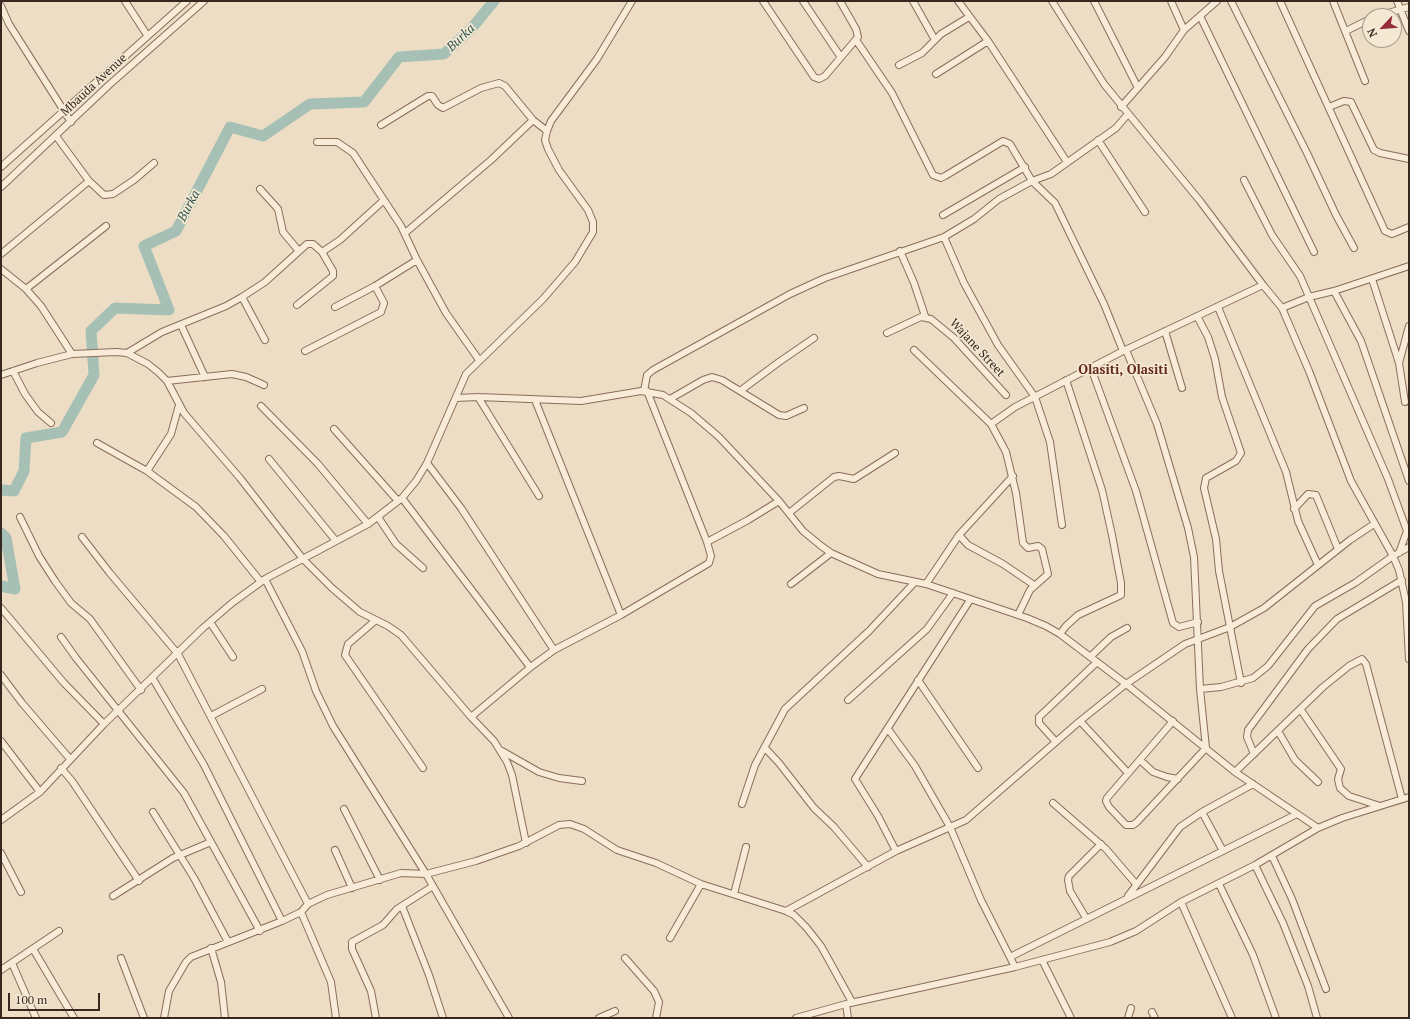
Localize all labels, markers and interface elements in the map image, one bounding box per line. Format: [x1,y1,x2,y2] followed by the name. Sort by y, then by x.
[1362,8,1402,48] north arrow
[444,21,478,55] water label: Burka
[1364,26,1380,40] text: N
[58,51,130,119] street label: Mbauda Avenue
[174,188,204,224] water label: Burka
[946,316,1008,380] street label: Wajane Street
[1078,362,1168,378] district label: Olasiti, Olasiti
[10,985,102,1011] scale bar
[15,992,47,1007] text: 100 m

